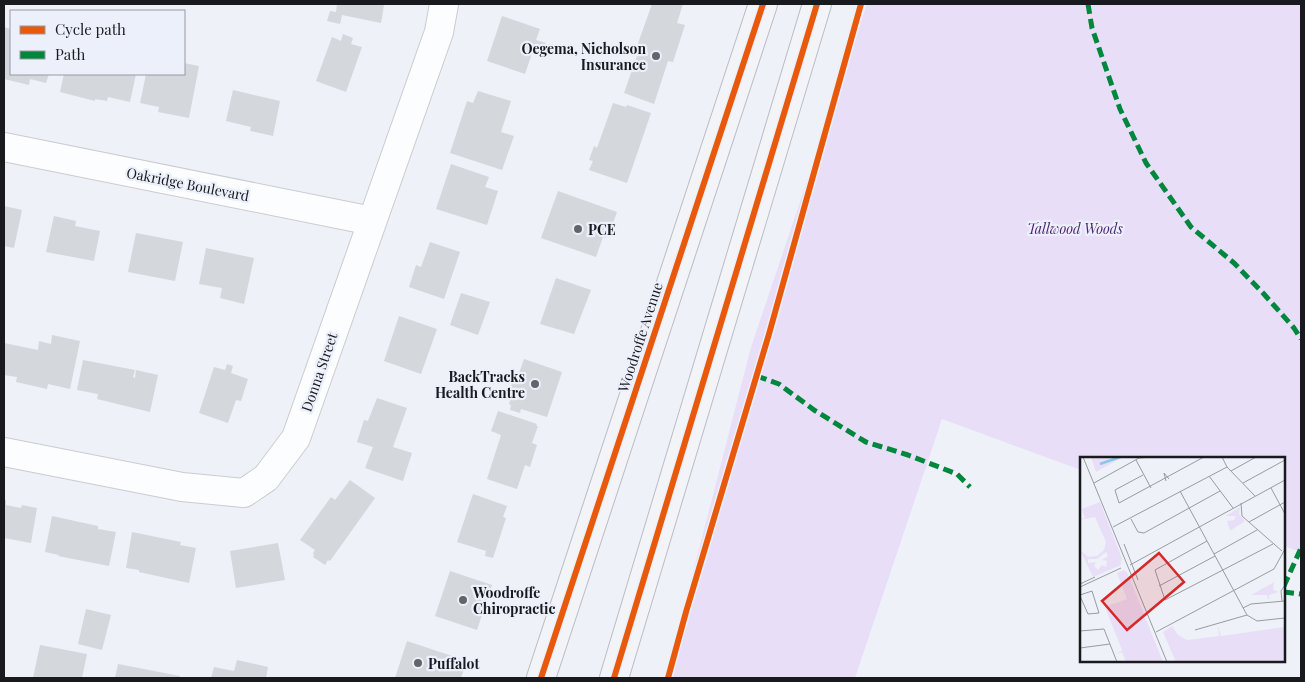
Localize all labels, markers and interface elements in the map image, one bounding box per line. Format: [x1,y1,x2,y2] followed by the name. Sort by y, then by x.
[10,10,185,75] legend
[55,19,126,39] text: Cycle path
[521,39,646,74] place label: Oegema, Nicholson Insurance
[55,44,85,64] text: Path
[650,50,662,62] marker: Oegema, Nicholson Insurance
[125,163,251,205] street label: Oakridge Boulevard
[1027,219,1123,238] park label: Tallwood Woods
[588,220,616,239] place label: PCE
[572,223,584,235] marker: PCE
[613,280,667,395] street label: Woodroffe Avenue
[297,329,342,414] street label: Donna Street
[435,367,525,402] place label: BackTracks Health Centre
[529,378,541,390] marker: BackTracks Health Centre
[1080,457,1285,662] inset map
[472,583,556,618] place label: Woodroffe Chiropractic
[457,594,469,606] marker: Woodroffe Chiropractic
[428,654,479,673] place label: Puffalot
[412,657,424,669] marker: Puffalot

